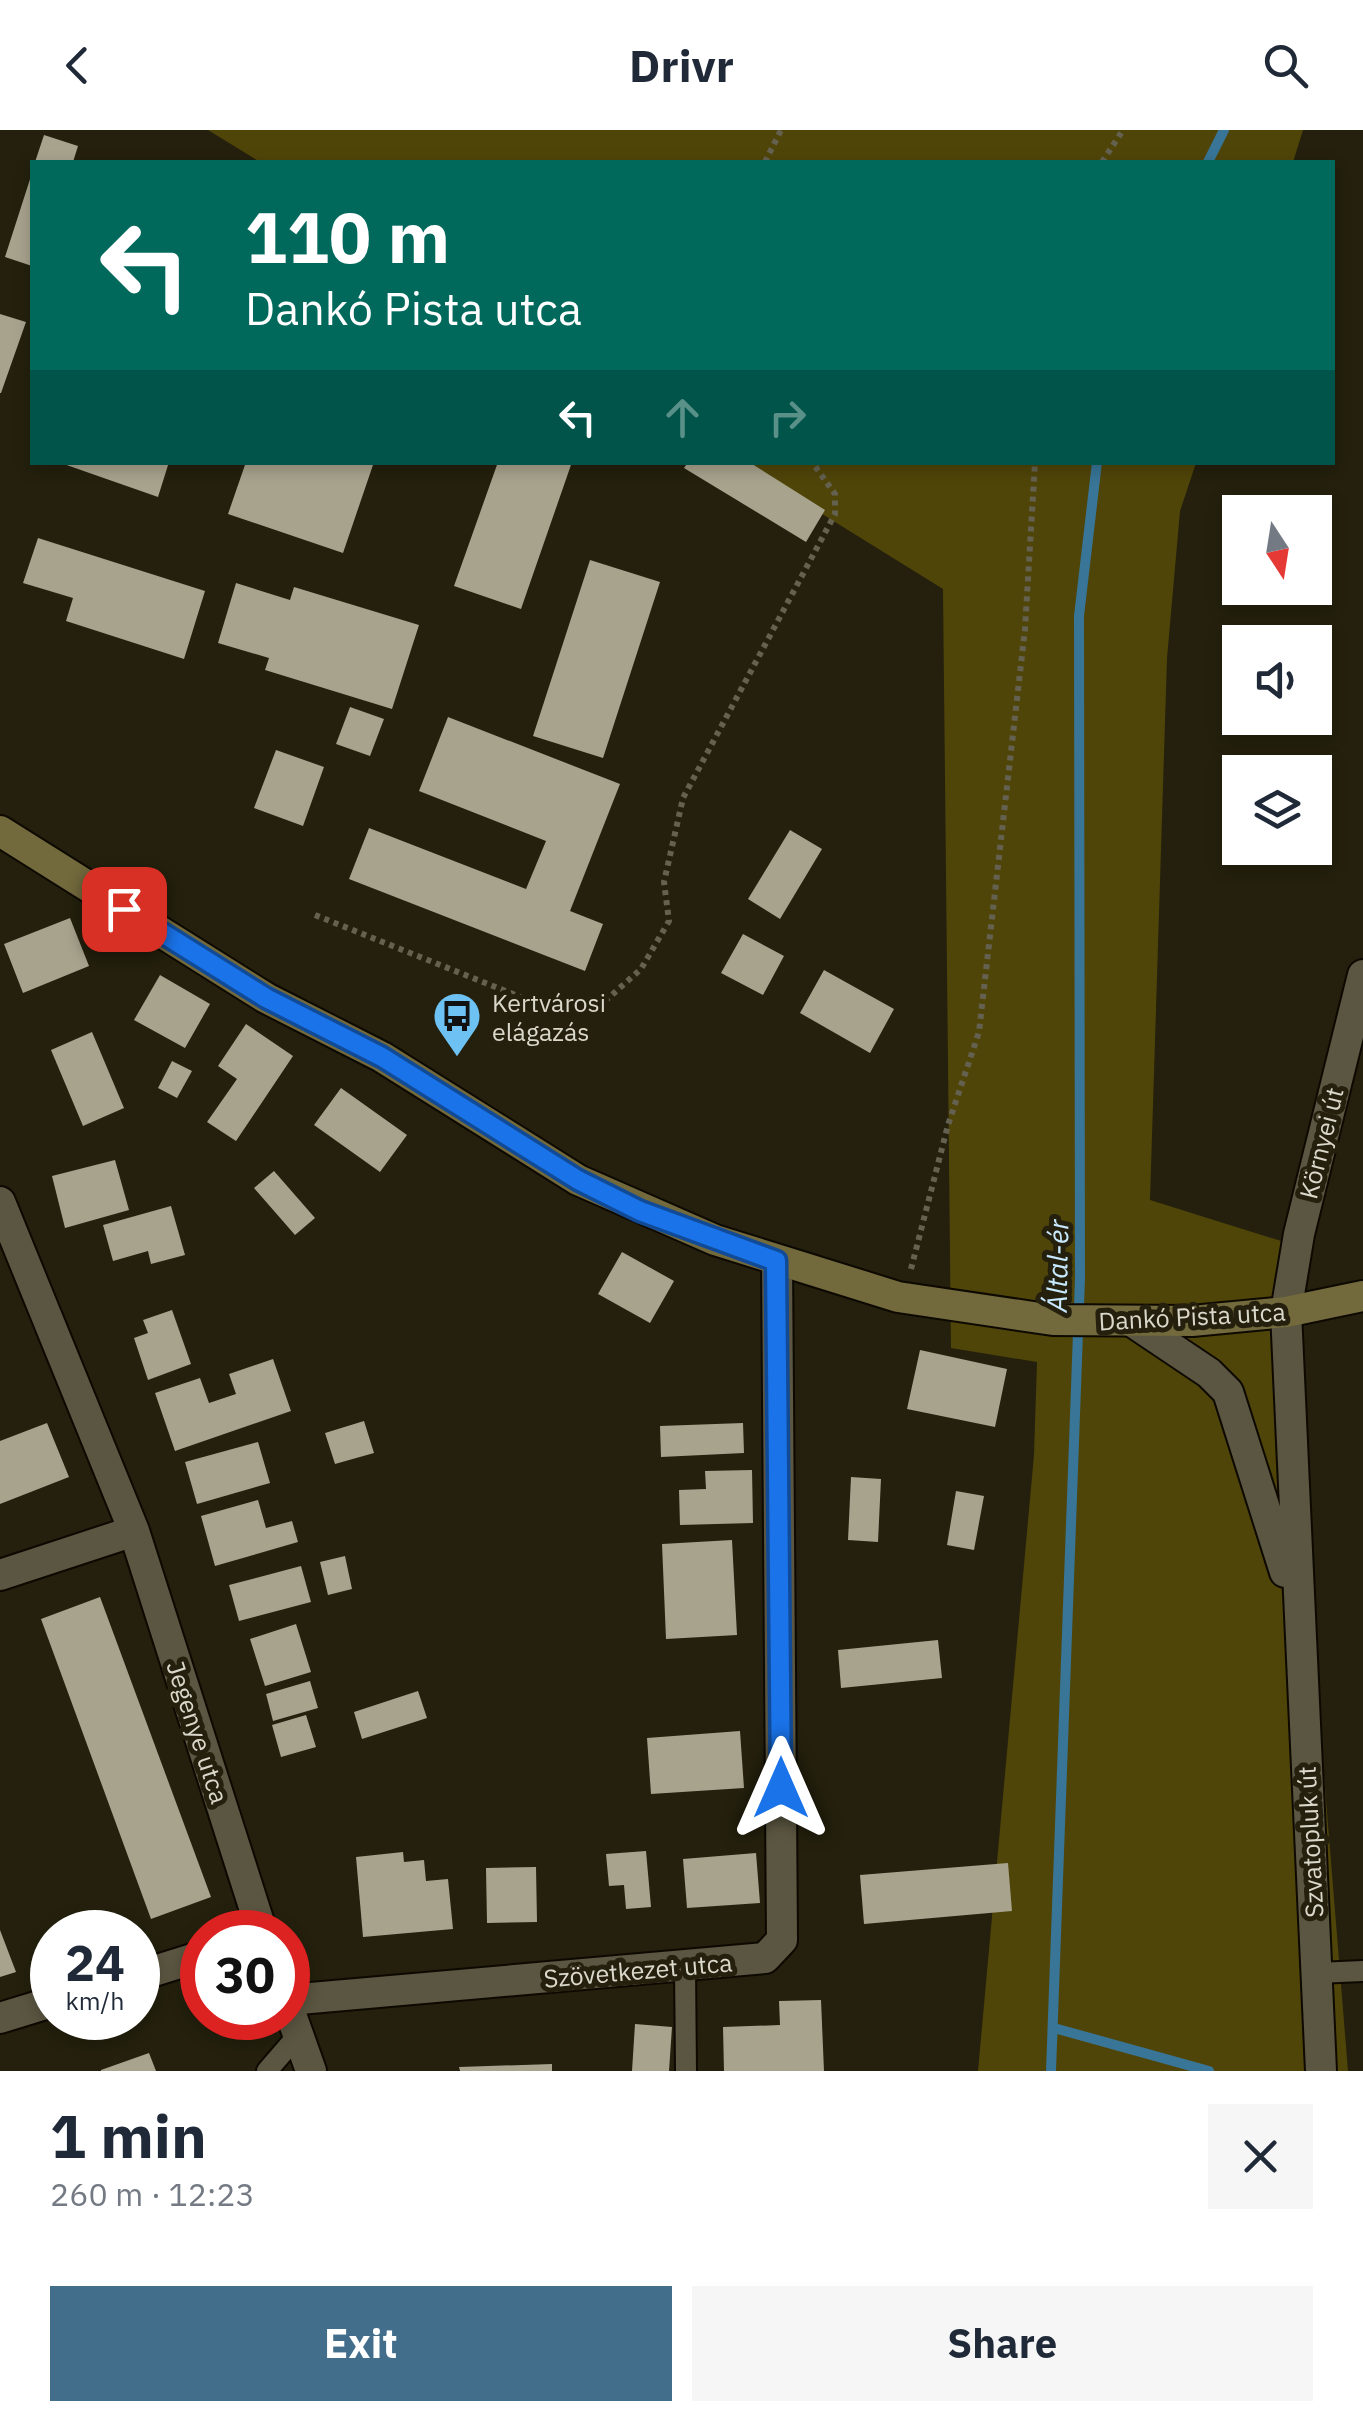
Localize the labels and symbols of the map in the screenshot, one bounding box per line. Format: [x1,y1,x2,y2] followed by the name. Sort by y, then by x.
[1222,495,1332,605] north arrow
[82,867,167,952] pin
[492,986,606,1048] place label: Kertvárosi elágazás
[431,990,483,1058] bus stop icon: Kertvárosi elágazás
[1291,1084,1351,1202] street label: Környei út
[1038,1219,1076,1314] water label: Által-ér
[1098,1295,1286,1337] street label: Dankó Pista utca
[159,1657,237,1807] street label: Jegenye utca
[729,1736,833,1840] position arrow
[1290,1765,1330,1919] street label: Szvatopluk út
[180,1910,310,2040] speed limit sign: 30
[542,1945,734,1995] street label: Szövetkezet utca

